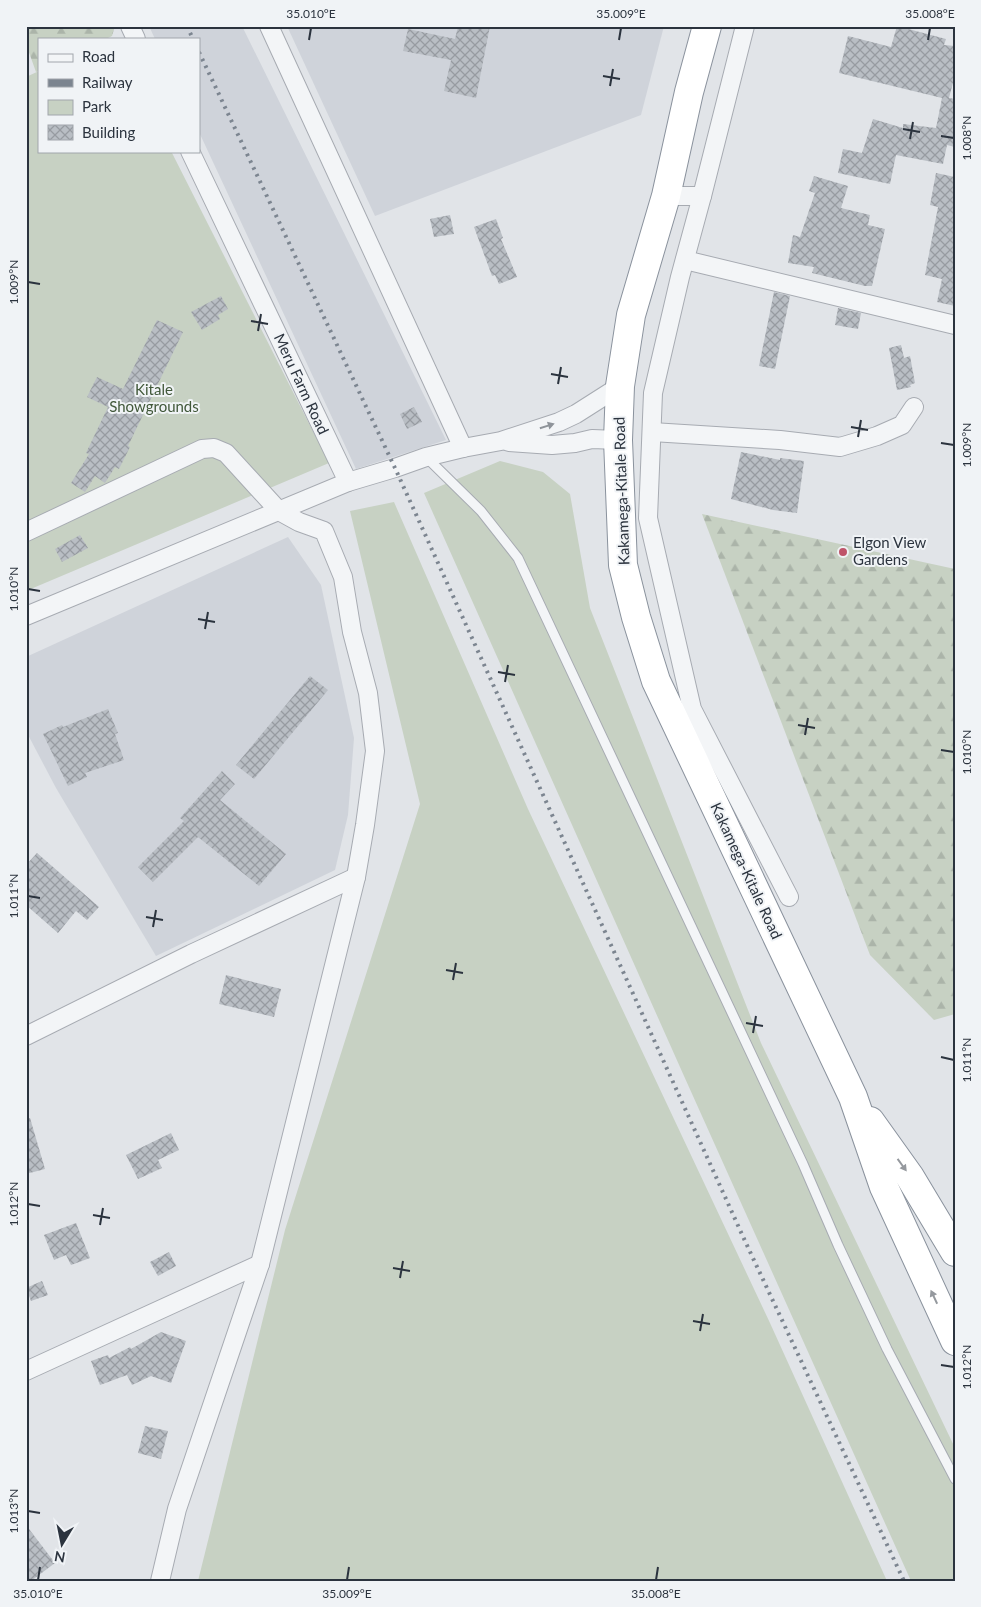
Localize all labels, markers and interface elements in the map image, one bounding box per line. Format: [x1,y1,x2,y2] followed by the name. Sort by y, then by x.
[286,6,336,21] text: 35.010°E
[596,6,646,21] text: 35.009°E
[905,6,955,21] text: 35.008°E
[38,38,200,152] legend
[82,47,115,65] text: Road
[82,73,133,91] text: Railway
[82,97,112,115] text: Park
[959,116,974,160] text: 1.008°N
[82,123,135,141] text: Building
[6,260,21,304] text: 1.009°N
[271,330,333,437] street label: Meru Farm Road
[109,380,199,415] park label: Kitale Showgrounds
[609,417,633,566] street label: Kakamega-Kitale Road
[540,422,555,430] one-way arrow
[959,423,974,467] text: 1.009°N
[853,533,927,568] place label: Elgon View Gardens
[837,546,849,558] marker: Elgon View Gardens
[6,567,21,611] text: 1.010°N
[959,730,974,774] text: 1.010°N
[707,800,786,942] street label: Kakamega-Kitale Road
[6,874,21,918] text: 1.011°N
[959,1038,974,1082] text: 1.011°N
[897,1158,907,1172] one-way arrow
[6,1182,21,1226] text: 1.012°N
[930,1290,938,1304] one-way arrow
[959,1345,974,1389] text: 1.012°N
[6,1489,21,1533] text: 1.013°N
[38,1520,88,1570] north arrow
[53,1548,66,1567] text: N
[13,1586,63,1601] text: 35.010°E
[322,1586,372,1601] text: 35.009°E
[631,1586,681,1601] text: 35.008°E

